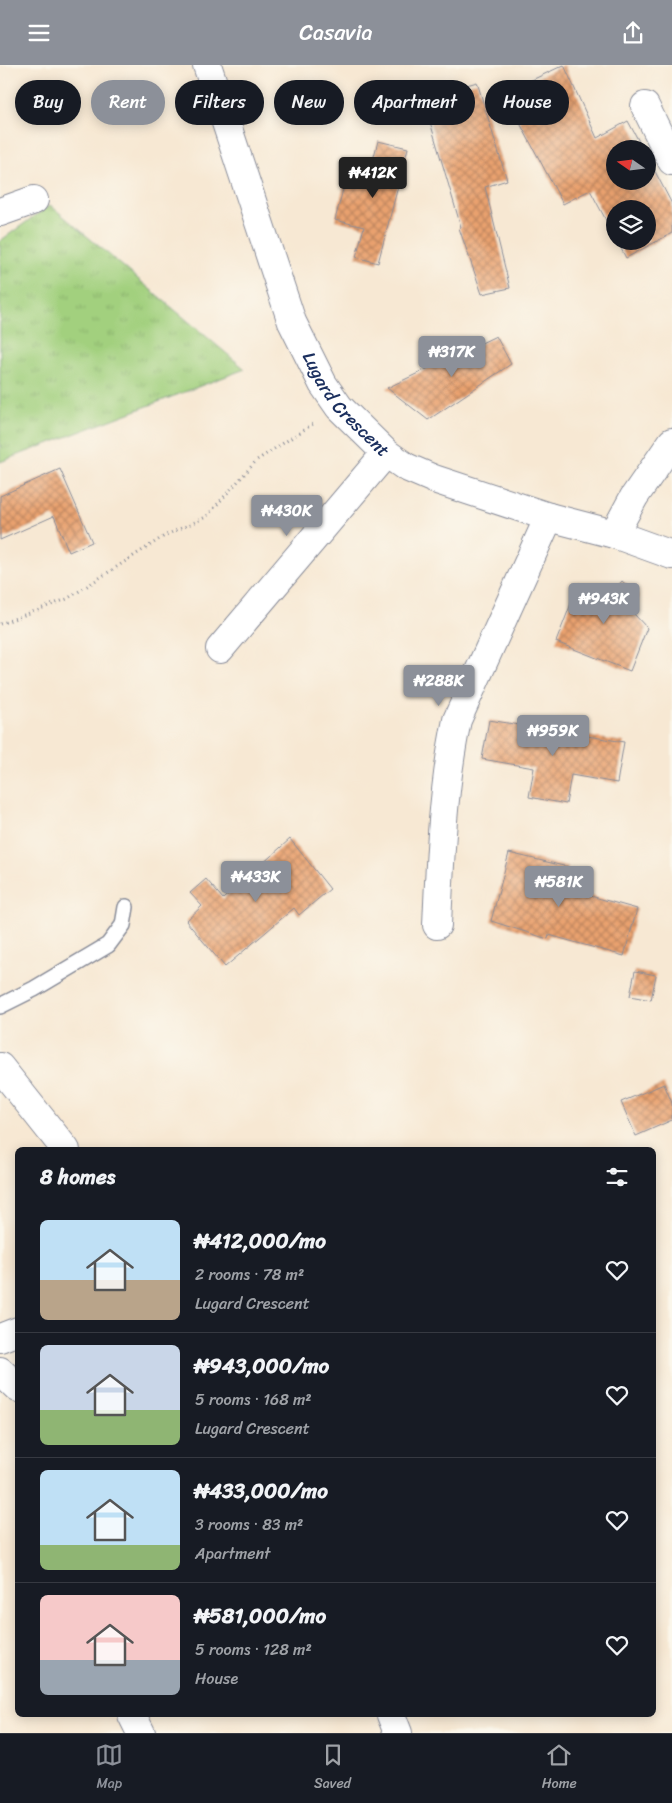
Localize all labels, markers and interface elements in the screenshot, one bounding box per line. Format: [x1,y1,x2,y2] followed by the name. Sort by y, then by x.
[299,13,373,52] text: Casavia
[25,19,53,47] icon: menu
[619,19,647,47] icon: share
[15,80,81,125] chip: Buy
[91,80,165,125] chip: Rent
[175,80,264,125] chip: Filters
[274,80,344,125] chip: New
[354,80,475,125] chip: Apartment
[485,80,569,125] chip: House
[606,140,656,190] north arrow
[606,140,656,250] map controls
[338,157,408,199] pin: ₦412K
[350,158,396,187] text: ₦412K
[606,200,656,250] button: layers
[417,335,487,378] pin: ₦317K
[429,337,475,366] text: ₦317K
[293,346,398,465] street label: Lugard Crescent
[252,495,322,537] pin: ₦430K
[262,496,312,525] text: ₦430K
[569,583,639,625] pin: ₦943K
[580,584,628,613] text: ₦943K
[404,665,474,707] pin: ₦288K
[415,666,463,695] text: ₦288K
[518,715,588,757] pin: ₦959K
[528,716,578,745] text: ₦959K
[221,861,291,903] pin: ₦433K
[232,862,280,891] text: ₦433K
[524,865,594,908] pin: ₦581K
[536,867,582,896] text: ₦581K
[40,1158,115,1196] text: 8 homes
[603,1163,631,1191] icon: filters
[195,1222,326,1260] text: ₦412,000/mo
[80,1240,140,1300] icon: home
[603,1256,631,1284] icon: heart
[195,1260,304,1289] text: 2 rooms · 78 m²
[195,1289,310,1318] text: Lugard Crescent
[195,1347,329,1385] text: ₦943,000/mo
[80,1365,140,1425] icon: home
[603,1381,631,1409] icon: heart
[195,1385,312,1414] text: 5 rooms · 168 m²
[195,1414,310,1443] text: Lugard Crescent
[195,1472,328,1510] text: ₦433,000/mo
[80,1490,140,1550] icon: home
[603,1506,631,1534] icon: heart
[195,1510,303,1539] text: 3 rooms · 83 m²
[195,1539,271,1568] text: Apartment
[195,1597,326,1635] text: ₦581,000/mo
[80,1615,140,1675] icon: home
[603,1631,631,1659] icon: heart
[195,1635,312,1664] text: 5 rooms · 128 m²
[195,1664,238,1693] text: House
[95,1741,123,1796] tab: Map
[314,1741,351,1796] tab: Saved
[542,1741,577,1796] tab: Home

